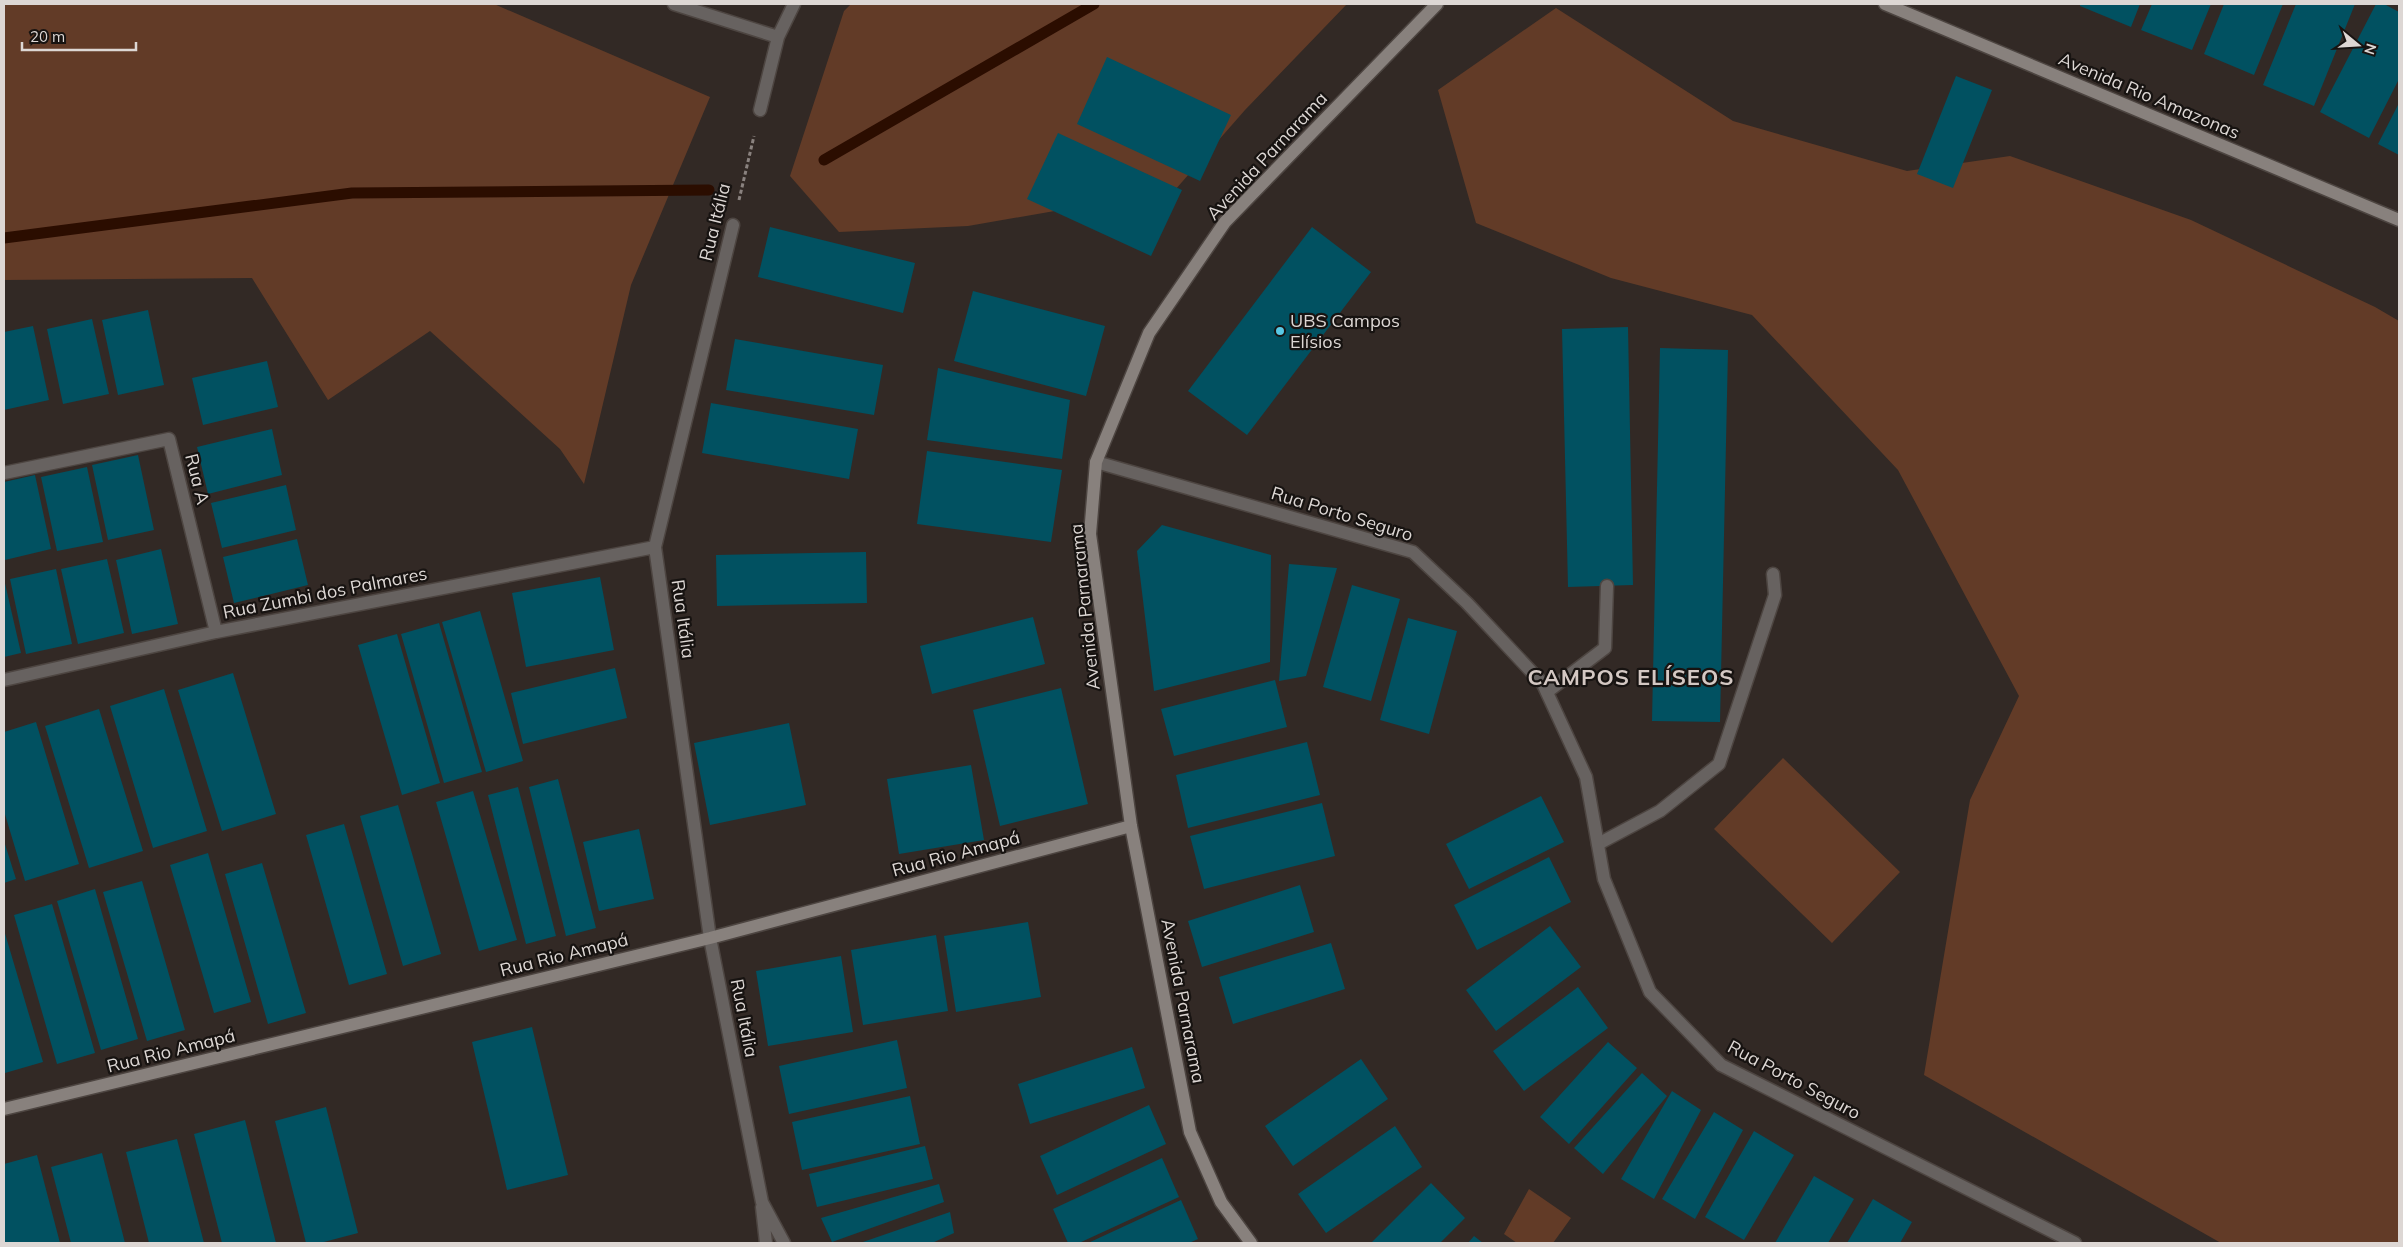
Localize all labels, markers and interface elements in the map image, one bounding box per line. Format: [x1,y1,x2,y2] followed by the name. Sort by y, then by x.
[22,20,136,52] scale bar
[2333,20,2383,70] north arrow
[30,27,65,46] text: 20 m
[2360,41,2381,57] text: N
[2055,47,2243,144] street label: Avenida Rio Amazonas
[1201,87,1332,225] street label: Avenida Parnarama
[694,181,735,263] street label: Rua Itália
[1290,309,1400,353] place label: UBS Campos Elísios
[1274,325,1286,337] marker: UBS Campos Elísios
[180,451,215,507] street label: Rua A
[1268,481,1416,546] street label: Rua Porto Seguro
[1064,523,1105,691] street label: Avenida Parnarama
[221,561,429,624] street label: Rua Zumbi dos Palmares
[667,578,700,660] street label: Rua Itália
[1528,663,1734,691] district label: CAMPOS ELÍSEOS
[889,825,1022,882] street label: Rua Rio Amapá
[1156,917,1211,1085] street label: Avenida Parnarama
[497,927,630,982] street label: Rua Rio Amapá
[726,977,763,1059] street label: Rua Itália
[104,1023,237,1078] street label: Rua Rio Amapá
[1724,1035,1865,1124] street label: Rua Porto Seguro

